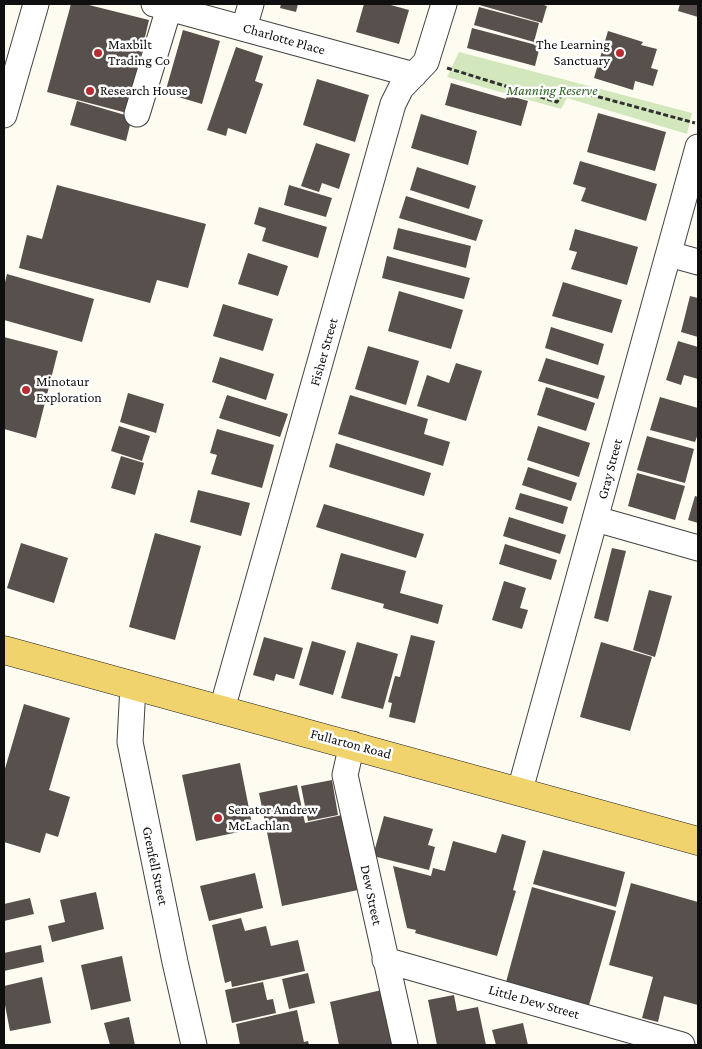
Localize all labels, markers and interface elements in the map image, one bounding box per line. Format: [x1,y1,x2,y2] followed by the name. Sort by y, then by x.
[241,19,327,59] street label: Charlotte Place
[108,37,170,70] place label: Maxbilt Trading Co
[536,37,610,70] place label: The Learning Sanctuary
[92,47,104,59] marker: Maxbilt Trading Co
[614,47,626,59] marker: The Learning Sanctuary
[100,83,188,99] place label: Research House
[507,83,597,99] park label: Manning Reserve
[84,85,96,97] marker: Research House
[306,316,342,388] street label: Fisher Street
[36,374,102,407] place label: Minotaur Exploration
[20,384,32,396] marker: Minotaur Exploration
[594,437,626,501] street label: Gray Street
[309,725,393,763] street label: Fullarton Road
[228,802,318,834] place label: Senator Andrew McLachlan
[212,812,224,824] marker: Senator Andrew McLachlan
[138,825,172,907] street label: Grenfell Street
[356,863,386,927] street label: Dew Street
[487,981,581,1023] street label: Little Dew Street

